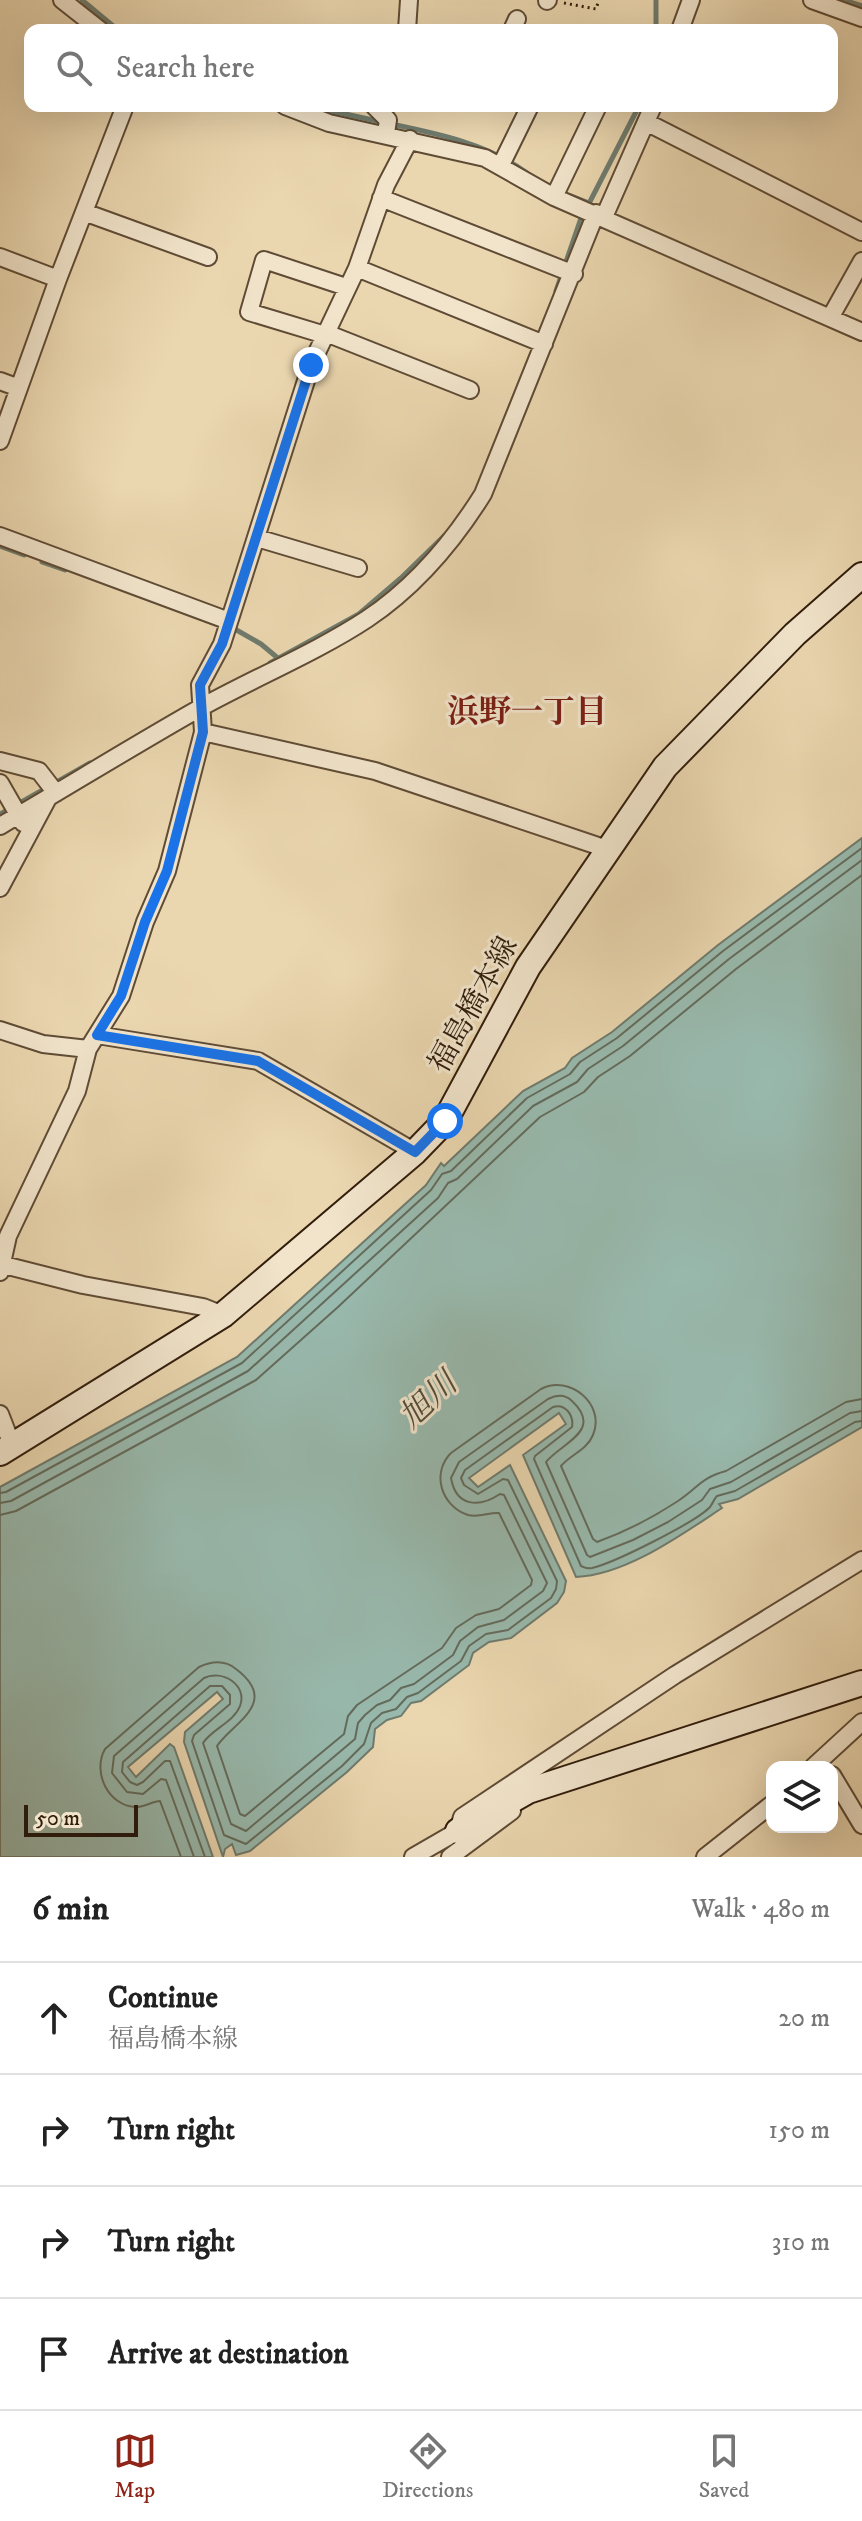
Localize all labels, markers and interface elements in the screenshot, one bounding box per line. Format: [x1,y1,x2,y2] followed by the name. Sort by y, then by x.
[24,24,838,112] search box
[52,46,96,90] icon: search
[116,50,255,87] text: Search here
[293,347,329,383] route end
[447,693,607,733] district label: 浜野一丁目
[421,930,527,1080] street label: 福島橋本線
[427,1103,463,1139] route start
[392,1363,468,1437] water label: 旭川
[766,1761,838,1833] map controls
[766,1761,838,1833] button: layers
[24,1801,138,1837] scale bar
[36,1805,80,1832] text: 50 m
[32,1888,109,1930] text: 6 min
[692,1893,830,1926] text: Walk · 480 m
[108,1980,218,2017] text: Continue
[32,1996,76,2040] icon: ahead
[778,2002,830,2035] text: 20 m
[108,2023,238,2056] text: 福島橋本線
[32,2108,76,2152] icon: right
[108,2112,235,2149] text: Turn right
[769,2114,830,2147] text: 150 m
[32,2220,76,2264] icon: right
[108,2224,235,2261] text: Turn right
[772,2226,830,2259] text: 310 m
[32,2332,76,2376] icon: arrive
[108,2336,349,2373] text: Arrive at destination
[113,2429,157,2504] tab: Map
[382,2429,473,2504] tab: Directions
[699,2429,749,2504] tab: Saved

